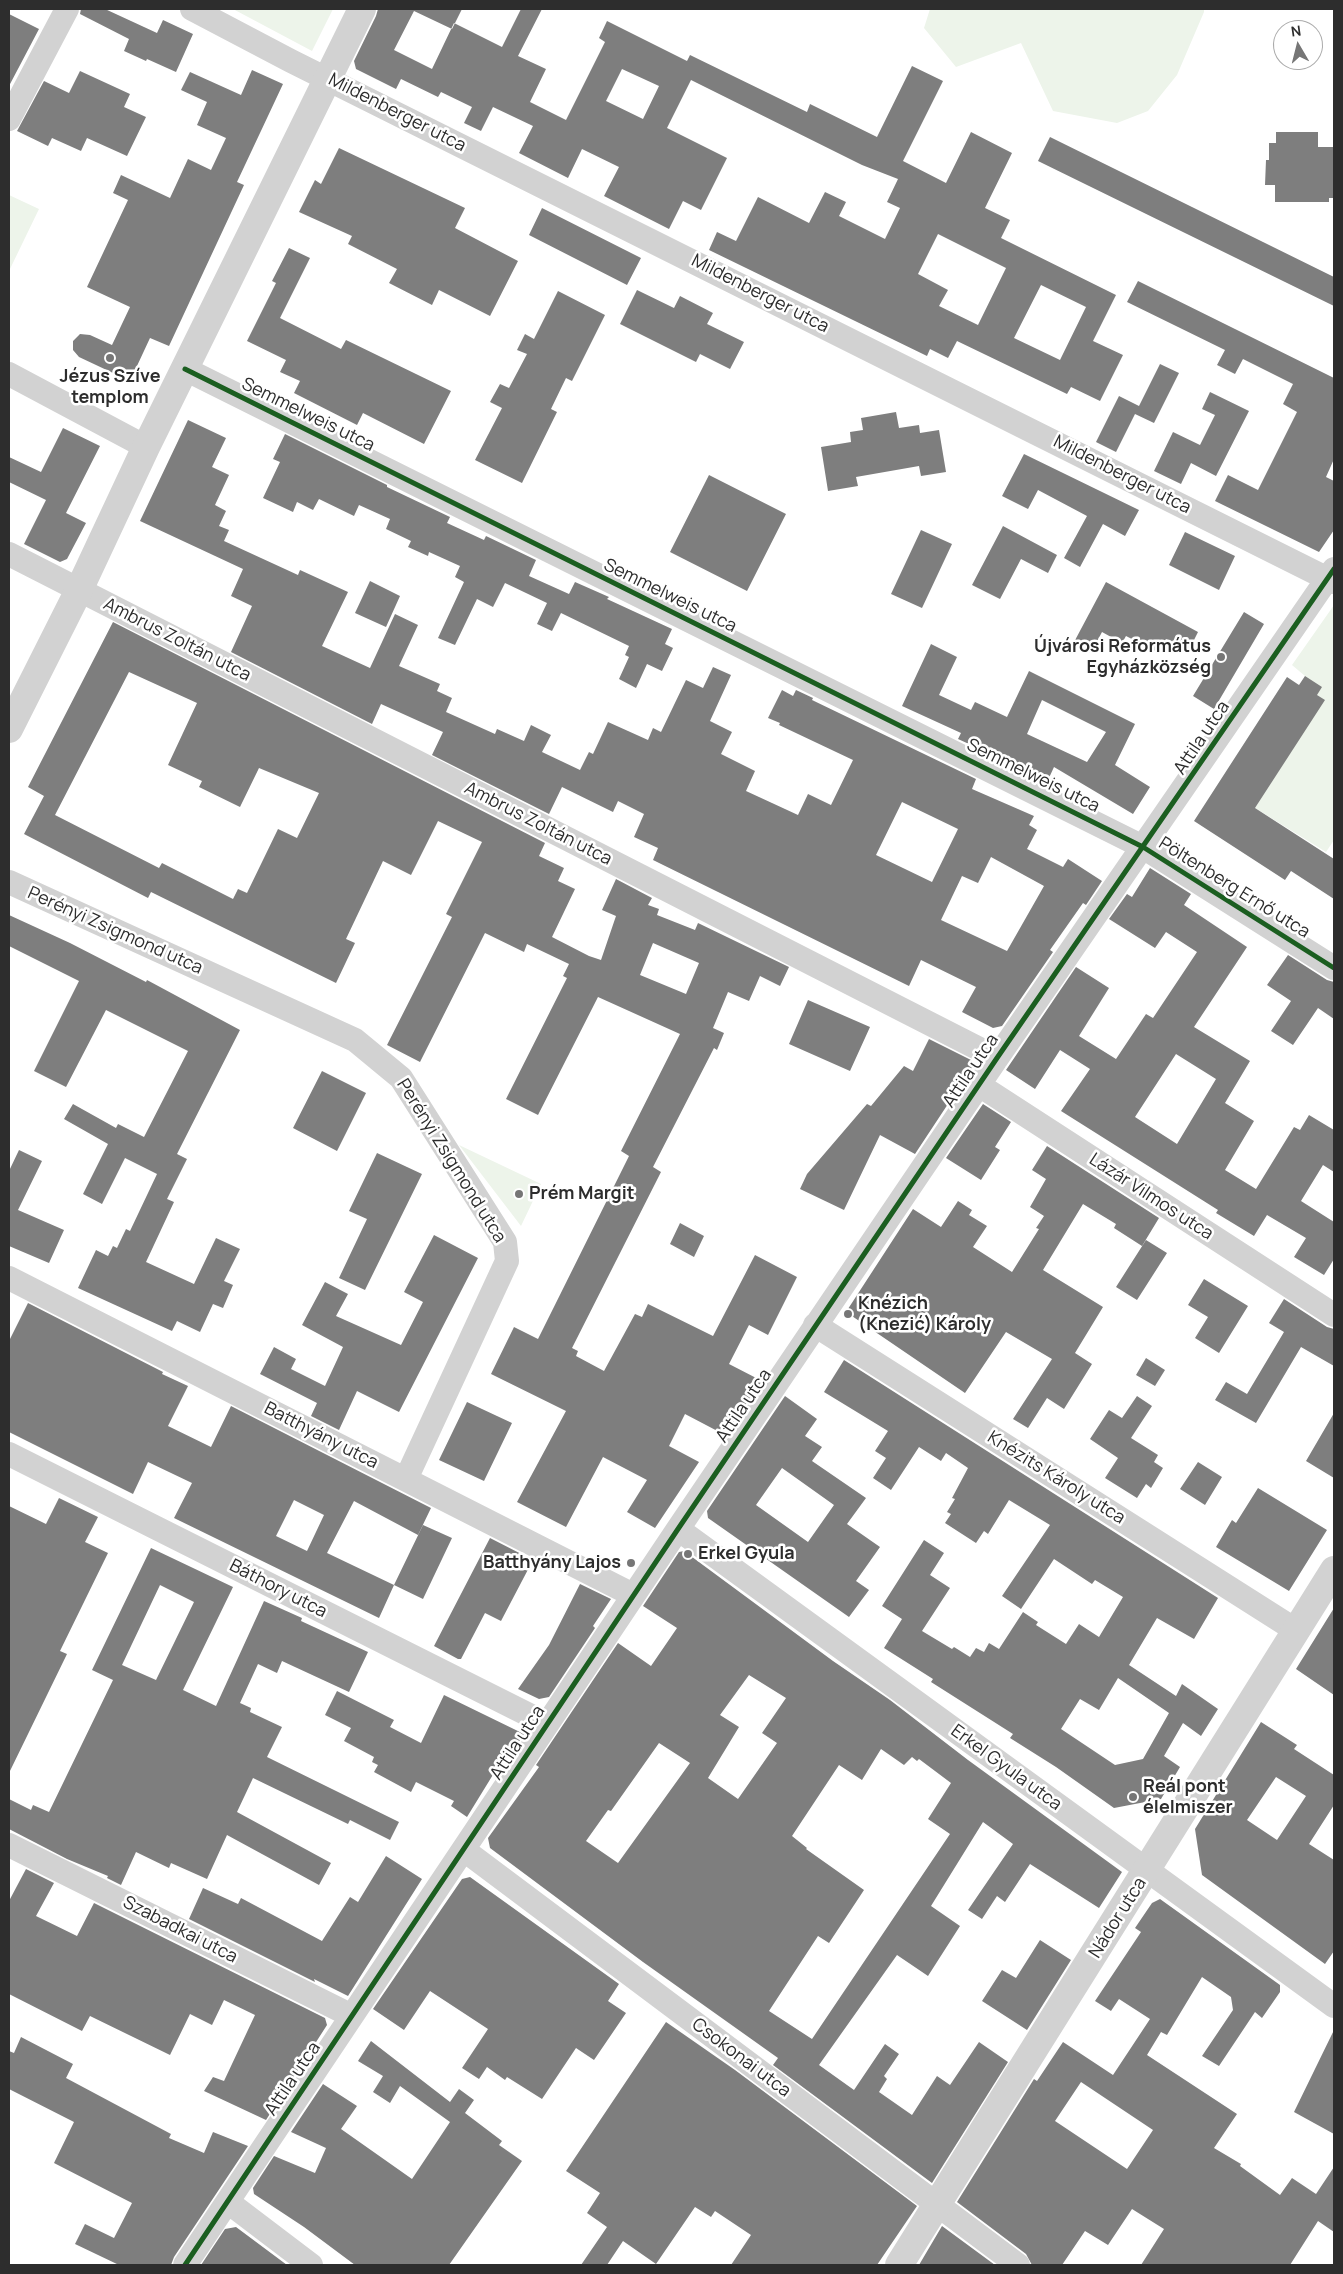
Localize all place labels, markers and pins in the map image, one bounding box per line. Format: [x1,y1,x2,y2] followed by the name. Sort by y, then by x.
[104,352,116,364] marker: Jézus Szíve templom
[60,366,160,408] place label: Jézus Szíve templom
[1034,636,1211,679] place label: Újvárosi Református Egyházközség
[1215,651,1227,663] marker: Újvárosi Református Egyházközség
[529,1183,635,1205] place label: Prém Margit
[513,1188,525,1200] marker: Prém Margit
[858,1293,991,1336] place label: Knézich (Knezić) Károly
[842,1308,854,1320] marker: Knézich (Knezić) Károly
[698,1543,795,1565] place label: Erkel Gyula
[682,1548,694,1560] marker: Erkel Gyula
[483,1552,621,1574] place label: Batthyány Lajos
[625,1557,637,1569] marker: Batthyány Lajos
[1143,1776,1233,1818] place label: Reál pont élelmiszer
[1127,1791,1139,1803] marker: Reál pont élelmiszer

